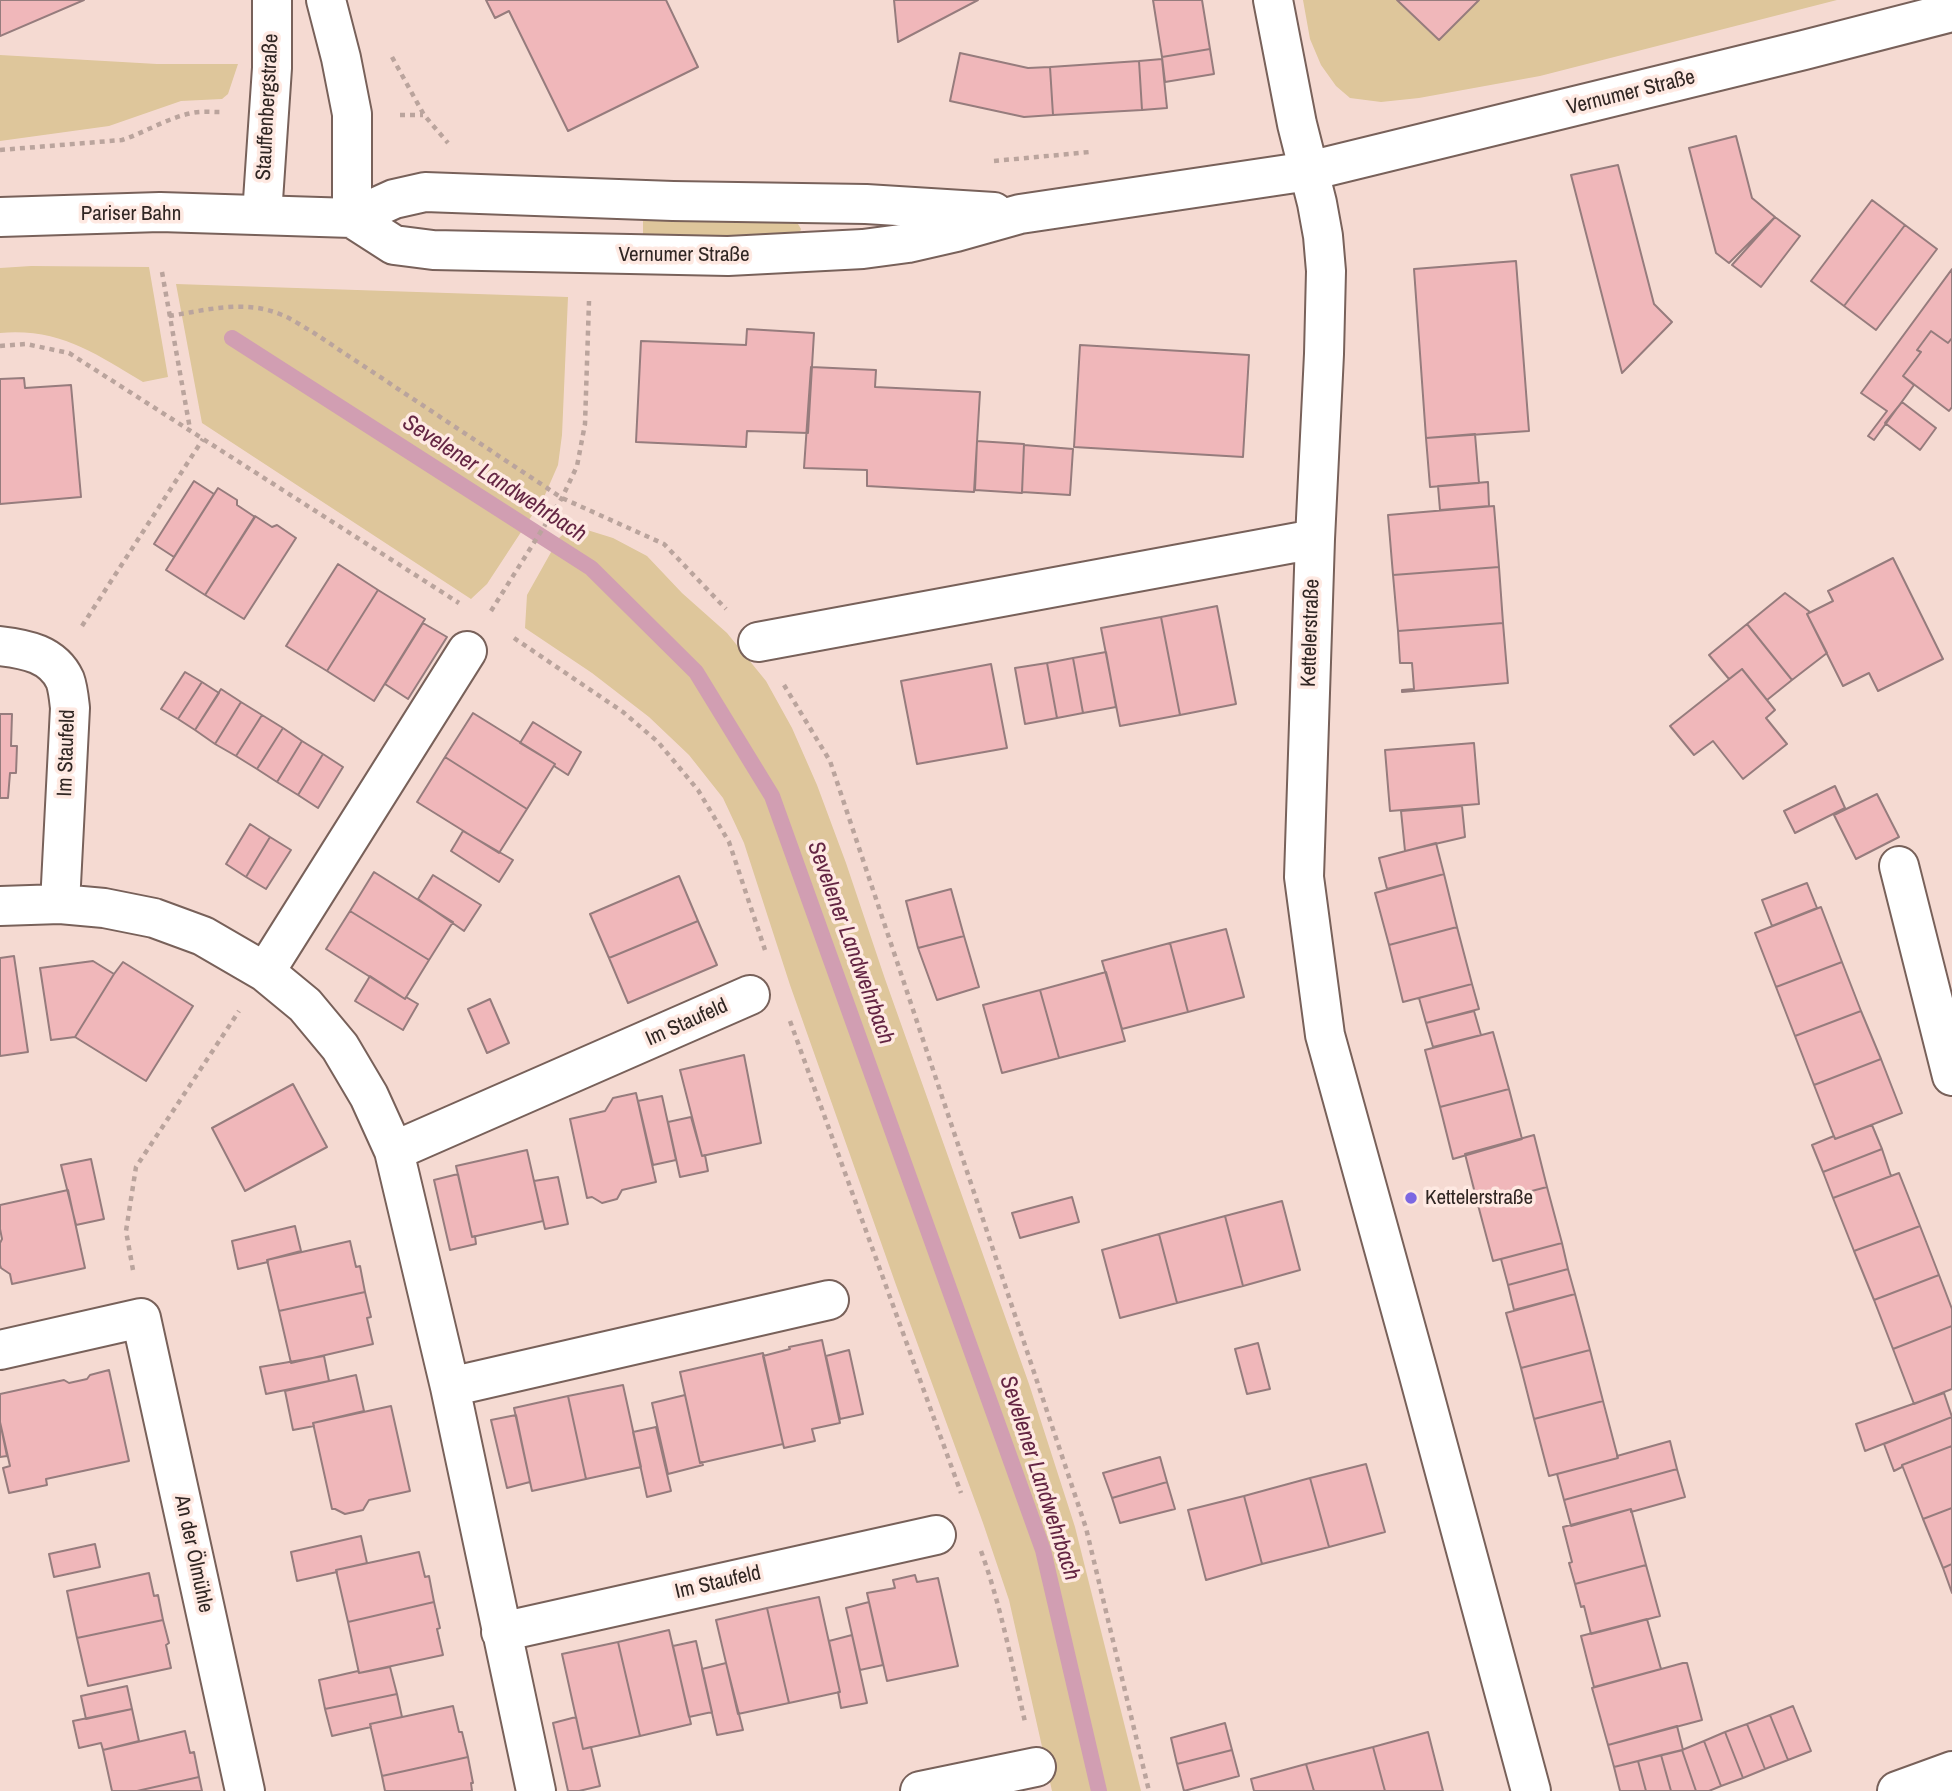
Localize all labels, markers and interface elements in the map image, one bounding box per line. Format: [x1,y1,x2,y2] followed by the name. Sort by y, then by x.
[252,33,284,181] street label: Stauffenbergstraße
[1564,65,1698,121] street label: Vernumer Straße
[81,201,181,227] street label: Pariser Bahn
[618,242,750,268] street label: Vernumer Straße
[397,409,591,549] water label: Sevelener Landwehrbach
[1297,579,1325,687] street label: Kettelerstraße
[53,709,81,797] street label: Im Staufeld
[800,838,900,1048] water label: Sevelener Landwehrbach
[642,994,732,1052] street label: Im Staufeld
[1425,1185,1533,1211] place label: Kettelerstraße
[1403,1190,1419,1206] marker: Kettelerstraße
[993,1372,1085,1584] water label: Sevelener Landwehrbach
[168,1493,218,1615] street label: An der Ölmühle
[673,1561,763,1605] street label: Im Staufeld

